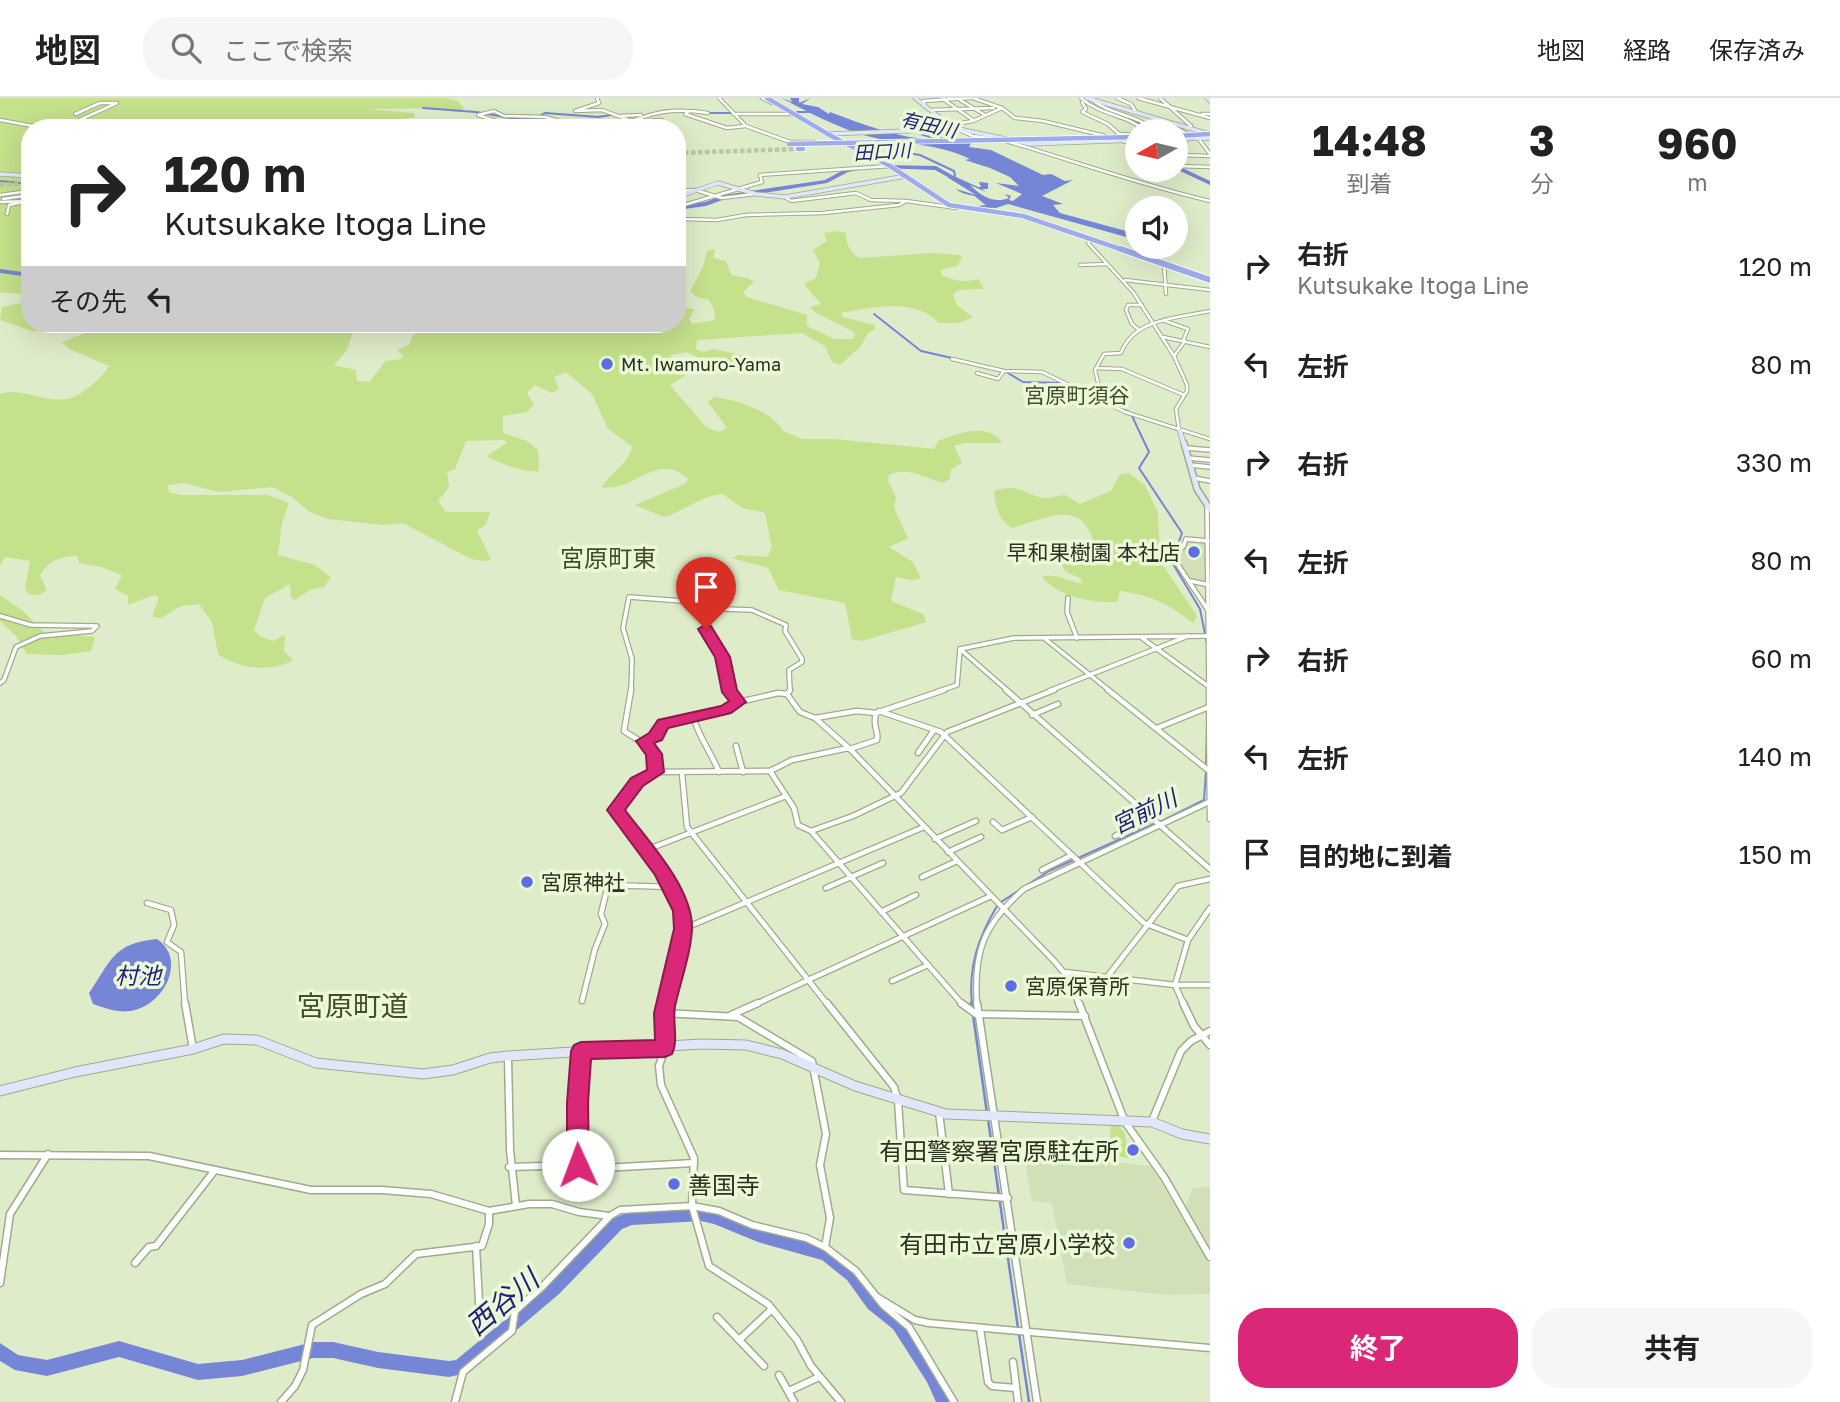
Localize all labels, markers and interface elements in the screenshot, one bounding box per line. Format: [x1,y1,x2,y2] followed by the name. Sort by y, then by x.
[143,17,633,80] search box
[167,29,205,67] icon: search
[35,30,101,69] text: 地図
[223,35,353,66] text: ここで検索
[1537,35,1585,64] text: 地図
[1623,35,1671,64] text: 経路
[1709,35,1805,64] text: 保存済み
[899,106,961,142] water label: 有田川
[1312,115,1427,165] text: 14:48
[1529,115,1555,165] text: 3
[1657,118,1738,168] text: 960
[1125,119,1188,182] north arrow
[1125,119,1188,259] map controls
[853,138,913,164] water label: 田口川
[164,144,306,203] text: 120 m
[49,147,140,238] icon: right
[1687,168,1708,196] text: m
[1347,169,1393,197] text: 到着
[1530,169,1553,197] text: 分
[1125,196,1188,259] button: sound
[164,204,487,242] text: Kutsukake Itoga Line
[1297,239,1349,270] text: 右折
[1238,247,1276,285] icon: right
[1739,251,1812,282] text: 120 m
[1297,271,1529,299] text: Kutsukake Itoga Line
[141,280,179,318] icon: left
[49,286,127,317] text: その先
[1238,345,1276,383] icon: left
[1751,349,1812,380] text: 80 m
[1297,351,1349,382] text: 左折
[621,353,781,375] place label: Mt. Iwamuro-Yama
[599,356,615,372] marker: Mt. Iwamuro-Yama
[1025,382,1130,408] district label: 宮原町須谷
[1238,443,1276,481] icon: right
[1736,447,1812,478] text: 330 m
[1297,449,1349,480] text: 右折
[1007,539,1180,565] place label: 早和果樹園 本社店
[1238,541,1276,579] icon: left
[560,543,656,572] district label: 宮原町東
[1186,544,1202,560] marker: 早和果樹園 本社店
[1751,545,1812,576] text: 80 m
[1297,547,1349,578] text: 左折
[676,557,736,629] pin
[687,568,725,606] icon: arrive
[1238,639,1276,677] icon: right
[1751,643,1812,674] text: 60 m
[1297,645,1349,676] text: 右折
[1238,737,1276,775] icon: left
[1738,741,1812,772] text: 140 m
[1297,743,1349,774] text: 左折
[1107,782,1184,839] water label: 宮前川
[1238,835,1276,873] icon: arrive
[1739,839,1812,870] text: 150 m
[1297,841,1453,872] text: 目的地に到着
[541,869,625,895] place label: 宮原神社
[519,874,535,890] marker: 宮原神社
[115,961,163,989] water label: 村池
[1025,973,1130,999] place label: 宮原保育所
[1003,978,1019,994] marker: 宮原保育所
[297,989,409,1022] district label: 宮原町道
[541,1128,615,1202] position arrow
[879,1136,1119,1165] place label: 有田警察署宮原駐在所
[1125,1142,1141,1158] marker: 有田警察署宮原駐在所
[688,1170,760,1199] place label: 善国寺
[666,1176,682,1192] marker: 善国寺
[899,1229,1115,1258] place label: 有田市立宮原小学校
[1121,1235,1137,1251] marker: 有田市立宮原小学校
[459,1260,547,1342] water label: 西谷川
[1238,1308,1518,1388] button: 終了
[1532,1308,1812,1388] button: 共有

